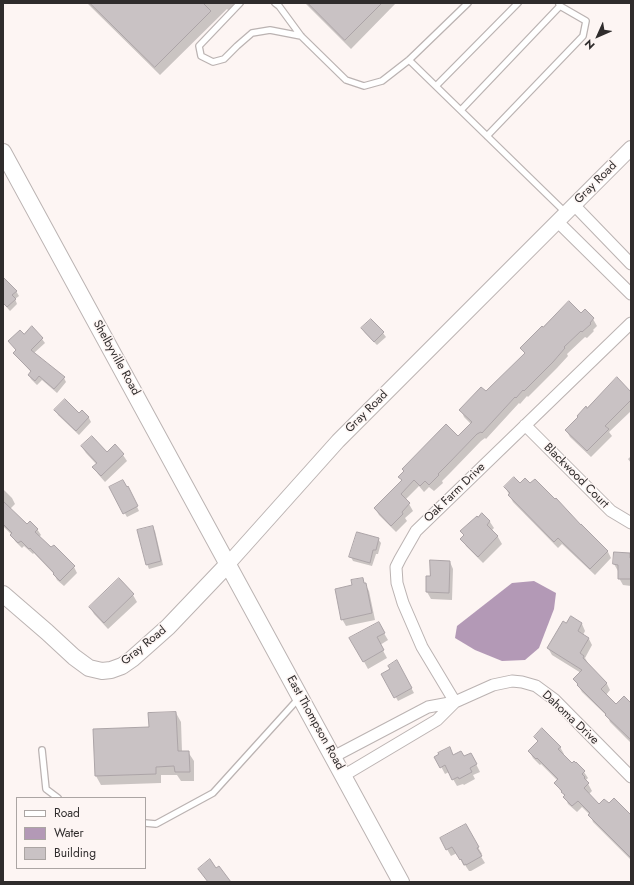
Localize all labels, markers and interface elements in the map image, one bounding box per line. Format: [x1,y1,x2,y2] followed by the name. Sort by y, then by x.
[578,16,618,56] north arrow
[581,36,598,53] text: N
[572,159,620,207] street label: Gray Road
[89,318,143,398] street label: Shelbyville Road
[343,388,391,436] street label: Gray Road
[540,440,612,512] street label: Blackwood Court
[421,460,489,526] street label: Oak Farm Drive
[119,623,169,669] street label: Gray Road
[283,673,347,773] street label: East Thompson Road
[539,688,601,748] street label: Dahoma Drive
[16,797,146,869] legend
[54,804,80,822] text: Road
[54,824,84,842] text: Water
[54,844,96,862] text: Building

